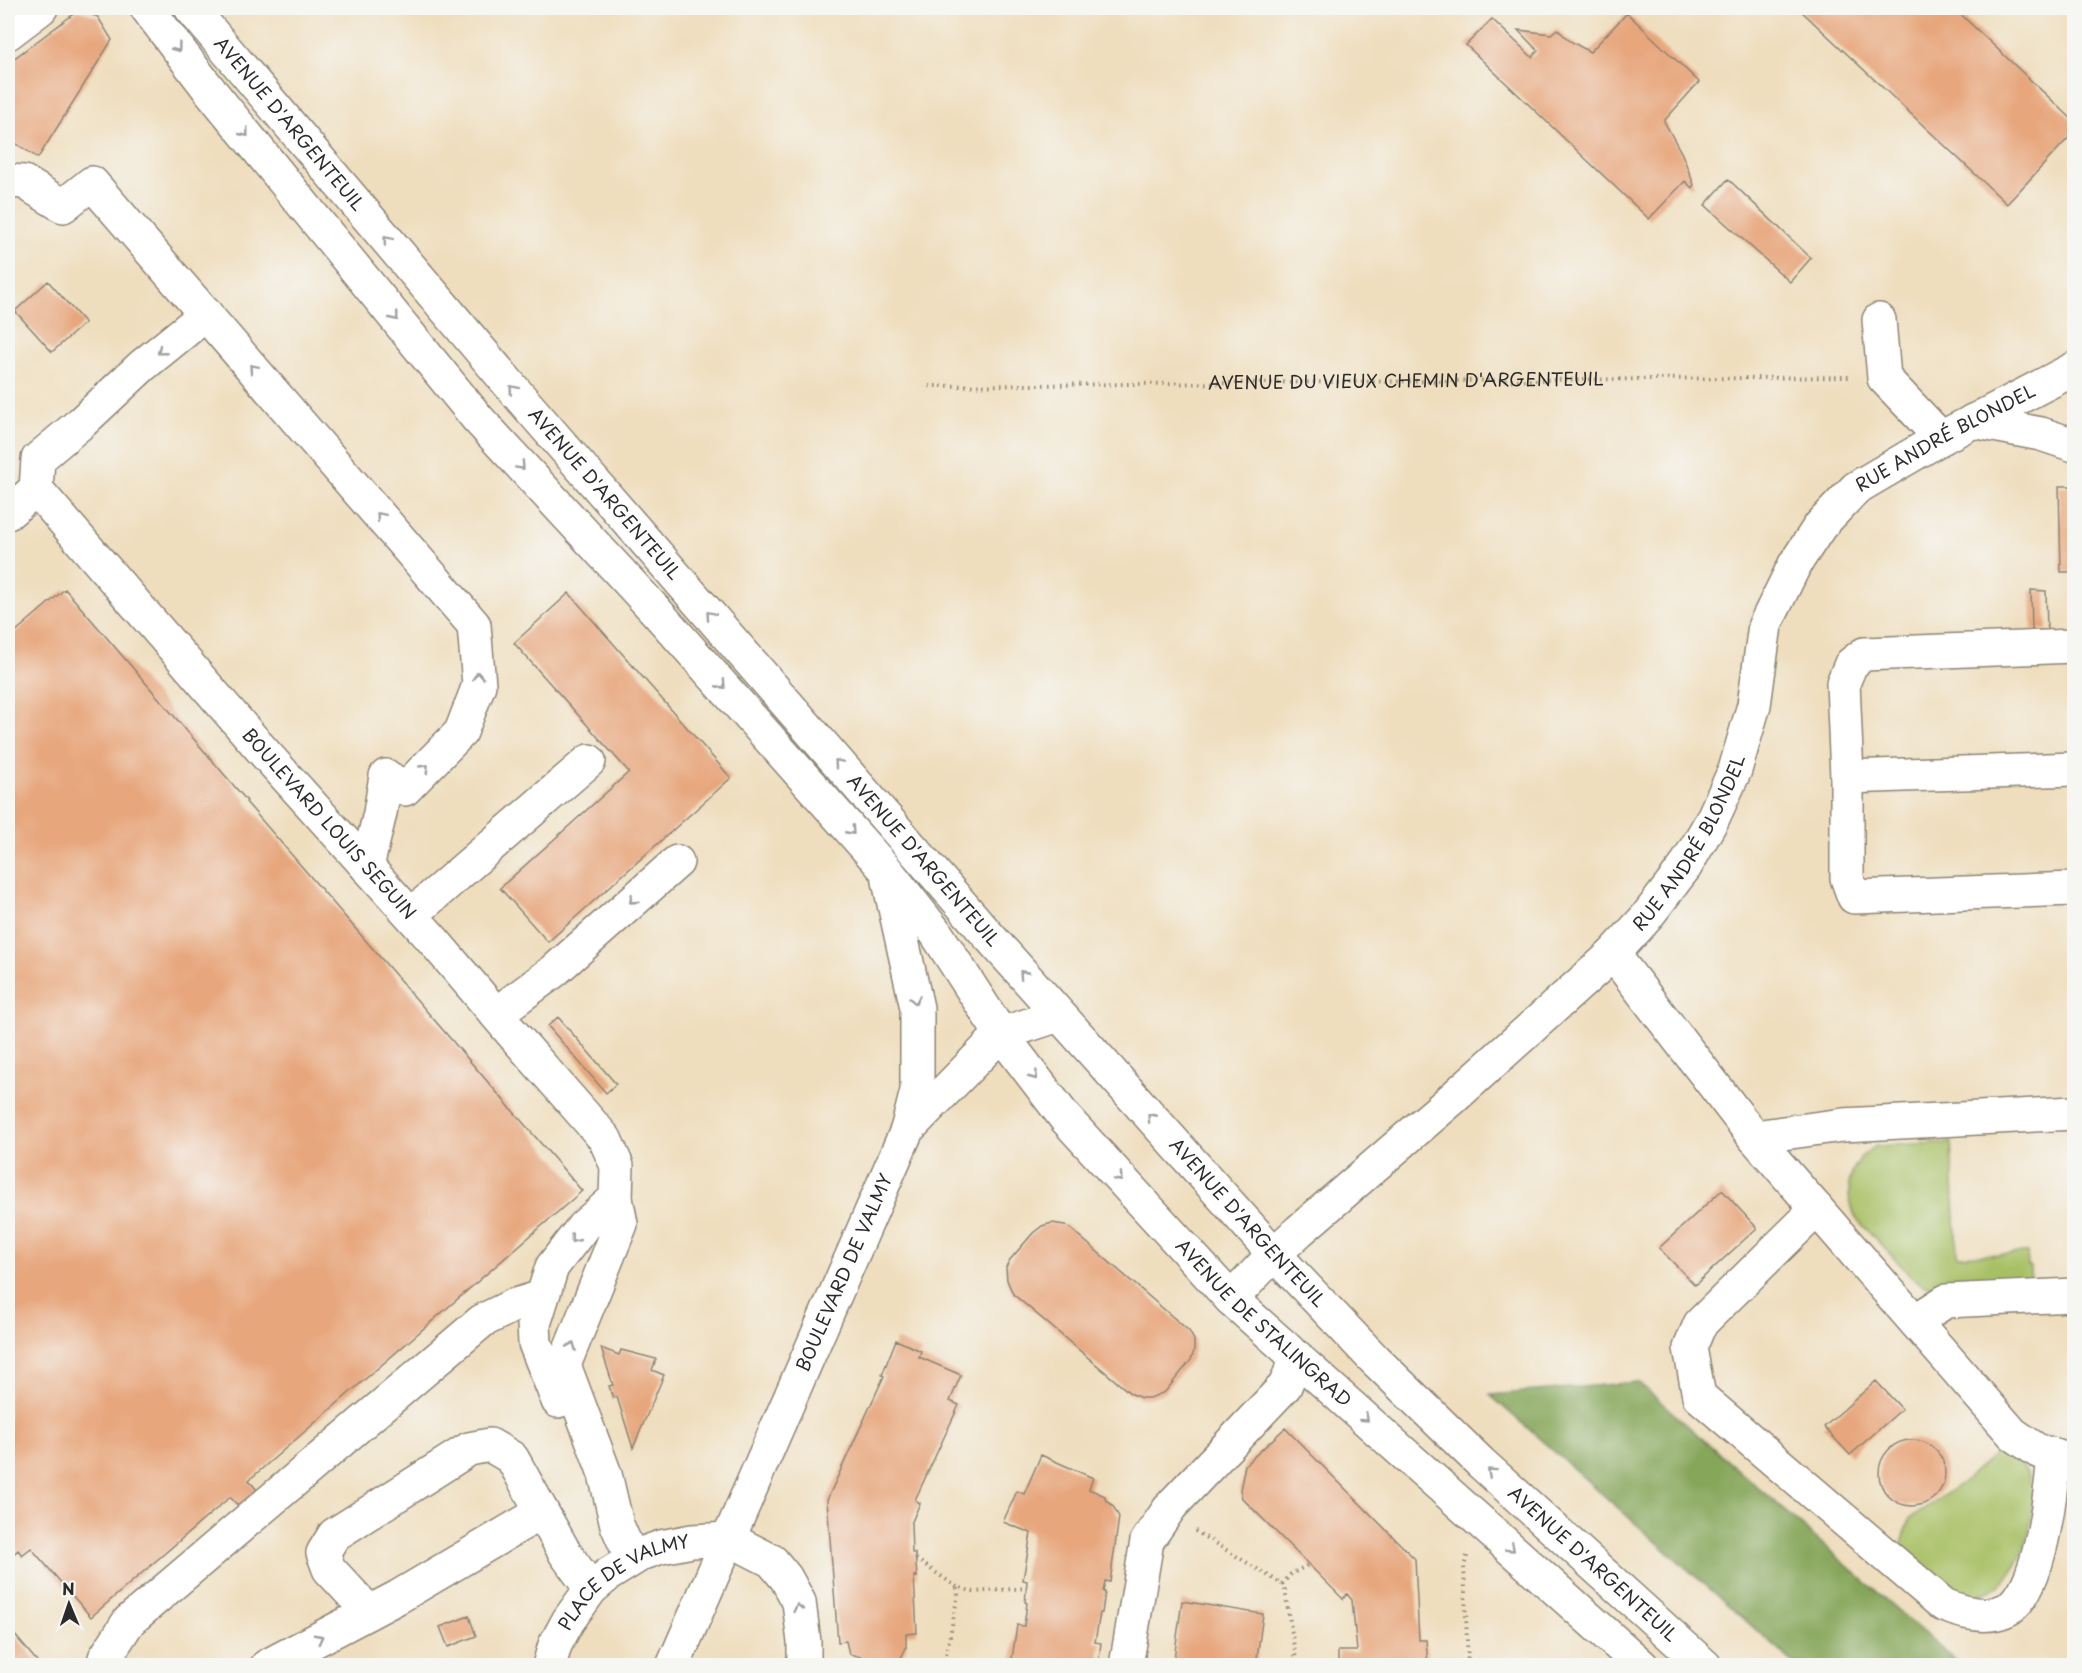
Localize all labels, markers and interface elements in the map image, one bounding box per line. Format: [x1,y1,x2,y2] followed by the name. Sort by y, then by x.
[209,30,372,216] street label: AVENUE D'ARGENTEUIL
[170,41,181,52] one-way arrow
[238,127,249,138] one-way arrow
[384,236,395,247] one-way arrow
[387,310,398,321] one-way arrow
[157,344,168,355] one-way arrow
[1208,364,1604,395] street label: AVENUE DU VIEUX CHEMIN D'ARGENTEUIL
[249,365,260,375] one-way arrow
[1850,376,2040,498] street label: RUE ANDRÉ BLONDEL
[510,385,521,396] one-way arrow
[523,401,688,585] street label: AVENUE D'ARGENTEUIL
[514,459,525,469] one-way arrow
[376,512,387,523] one-way arrow
[706,612,717,622] one-way arrow
[471,672,484,681] one-way arrow
[715,678,726,689] one-way arrow
[237,722,423,925] street label: BOULEVARD LOUIS SEGUIN
[1626,752,1751,936] street label: RUE ANDRÉ BLONDEL
[834,759,845,769] one-way arrow
[418,765,429,775] one-way arrow
[842,768,1007,952] street label: AVENUE D'ARGENTEUIL
[844,824,855,835] one-way arrow
[629,893,640,904] one-way arrow
[1019,970,1030,981] one-way arrow
[909,995,921,1005] one-way arrow
[1026,1070,1037,1081] one-way arrow
[1147,1113,1158,1123] one-way arrow
[1164,1131,1333,1313] street label: AVENUE D'ARGENTEUIL
[788,1169,898,1375] street label: BOULEVARD DE VALMY
[1112,1171,1123,1182] one-way arrow
[571,1232,582,1243] one-way arrow
[1170,1232,1358,1413] street label: AVENUE DE STALINGRAD
[565,1342,577,1353] one-way arrow
[1359,1411,1369,1422] one-way arrow
[1487,1468,1498,1479] one-way arrow
[1503,1479,1685,1647] street label: AVENUE D'ARGENTEUIL
[551,1527,692,1635] street label: PLACE DE VALMY
[1504,1541,1515,1552] one-way arrow
[39,1574,99,1634] north arrow
[62,1576,75,1600] text: N
[793,1603,806,1613] one-way arrow
[313,1634,323,1645] one-way arrow

